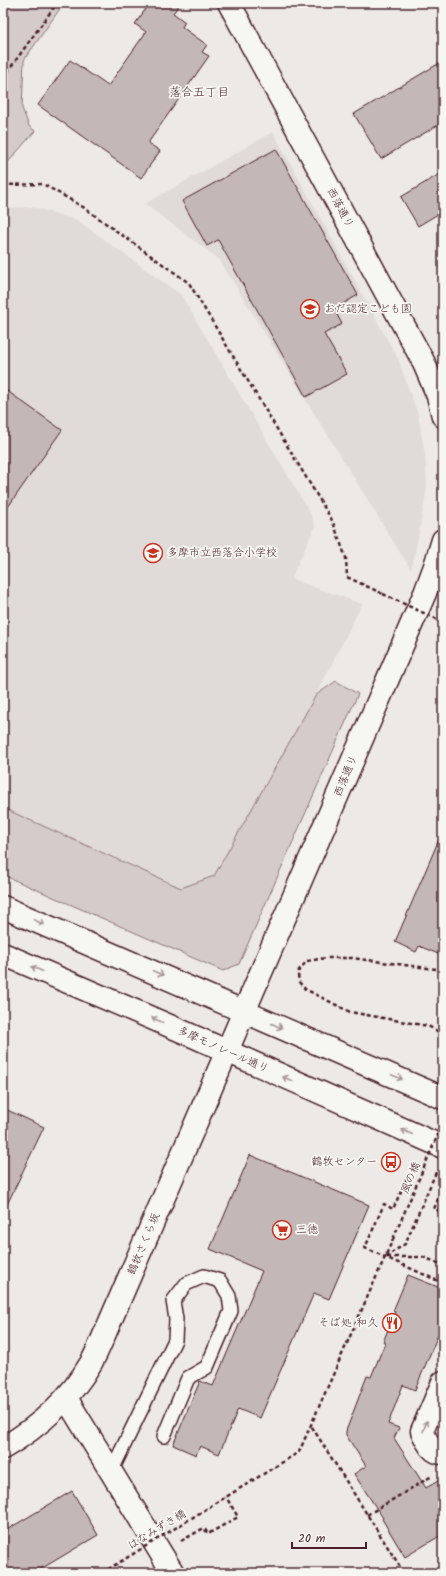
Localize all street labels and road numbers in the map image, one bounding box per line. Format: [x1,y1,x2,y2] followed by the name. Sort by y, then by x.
[322,184,358,232] street label: 西落通り
[329,752,363,800] street label: 西落通り
[174,1022,272,1078] street label: 多摩モノレール通り
[396,1159,426,1197] street label: 風の橋
[123,1210,165,1278] street label: 鶴牧さくら坂
[124,1505,190,1555] street label: はなみずき橋

